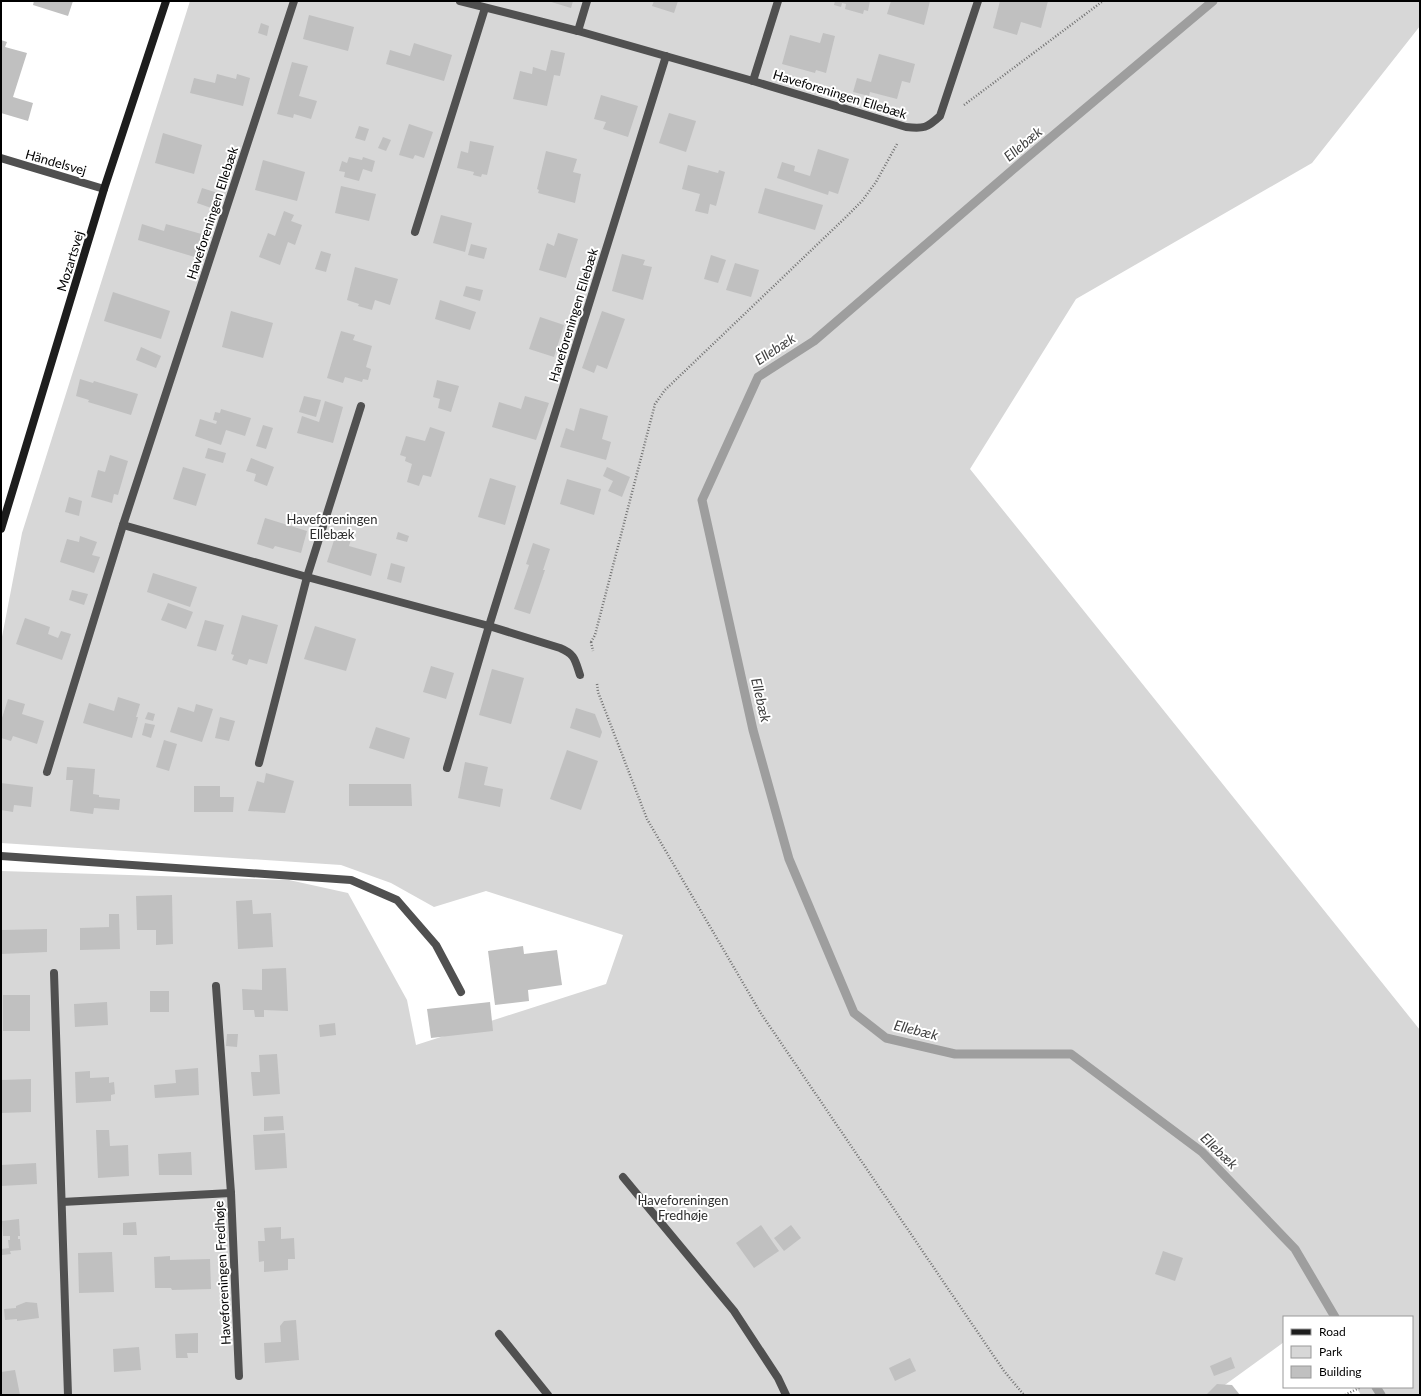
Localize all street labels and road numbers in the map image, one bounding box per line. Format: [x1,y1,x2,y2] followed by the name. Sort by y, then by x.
[771,66,909,122] street label: Haveforeningen Ellebæk
[183,144,241,282] street label: Haveforeningen Ellebæk
[24,146,88,178] street label: Händelsvej
[53,229,87,293] street label: Mozartsvej
[545,246,601,384] street label: Haveforeningen Ellebæk
[210,1200,234,1345] street label: Haveforeningen Fredhøje

